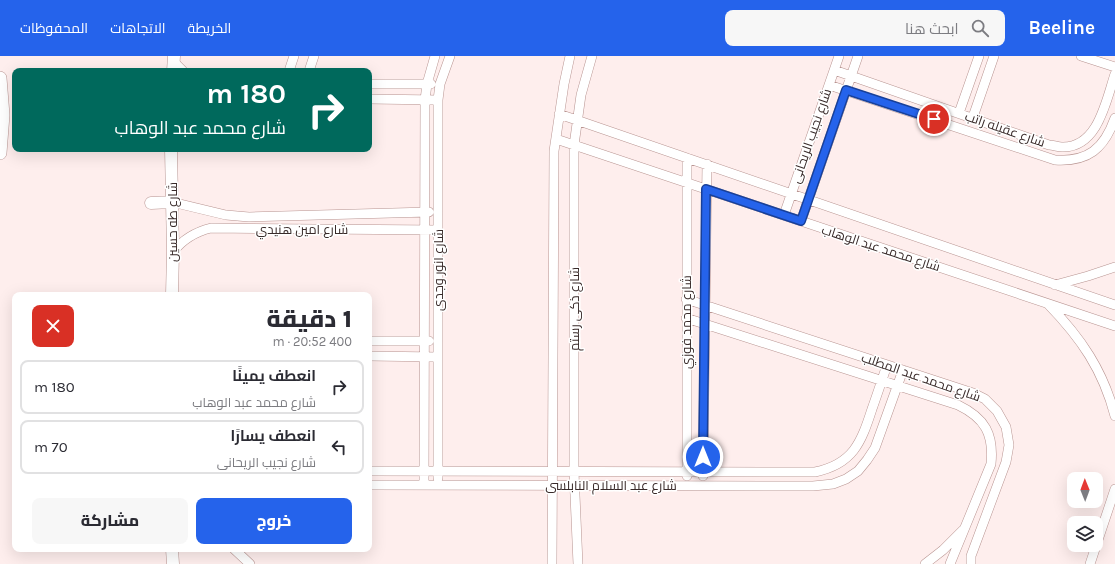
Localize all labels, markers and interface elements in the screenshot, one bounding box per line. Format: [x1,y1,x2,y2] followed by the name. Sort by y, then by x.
[725,10,1005,46] search box
[969,17,991,39] icon: search
[1029,17,1095,39] text: Beeline
[20,20,88,37] text: المحفوظات
[110,20,166,37] text: الاتجاهات
[188,20,231,37] text: الخريطة
[905,20,959,38] text: ابحث هنا
[207,77,286,110] text: 180 m
[300,84,352,136] icon: right
[788,87,835,186] street label: شارع نجيب الريحانى
[917,102,951,136] pin
[923,108,945,130] icon: arrive
[963,108,1047,151] street label: شارع عقيله راتب
[114,117,286,139] text: شارع محمد عبد الوهاب
[165,182,181,262] street label: شارع طه حسين
[256,222,348,240] street label: شارع امين هنيدي
[819,222,942,275] street label: شارع محمد عبد الوهاب
[431,229,447,311] street label: شارع انور وجدى
[567,267,584,351] street label: شارع ذكى رستم
[679,275,697,369] street label: شارع محمد فوزي
[32,305,74,347] button: close
[267,305,352,333] text: 1 دقيقة
[272,334,352,349] text: 400 m · 20:52
[859,350,983,405] street label: شارع محمد عبد المطلب
[232,367,316,385] text: انعطف يمينًا
[328,376,350,398] icon: right
[34,378,75,396] text: 180 m
[192,395,316,410] text: شارع محمد عبد الوهاب
[230,427,316,445] text: انعطف يسارًا
[328,436,350,458] icon: left
[682,436,724,478] position arrow
[34,438,68,456] text: 70 m
[217,455,316,470] text: شارع نجيب الريحانى
[1067,472,1103,508] north arrow
[1067,472,1103,552] map controls
[545,478,677,495] street label: شارع عبد السلام النابلسى
[32,498,188,544] button: مشاركة
[196,498,352,544] button: خروج
[1067,516,1103,552] button: layers

